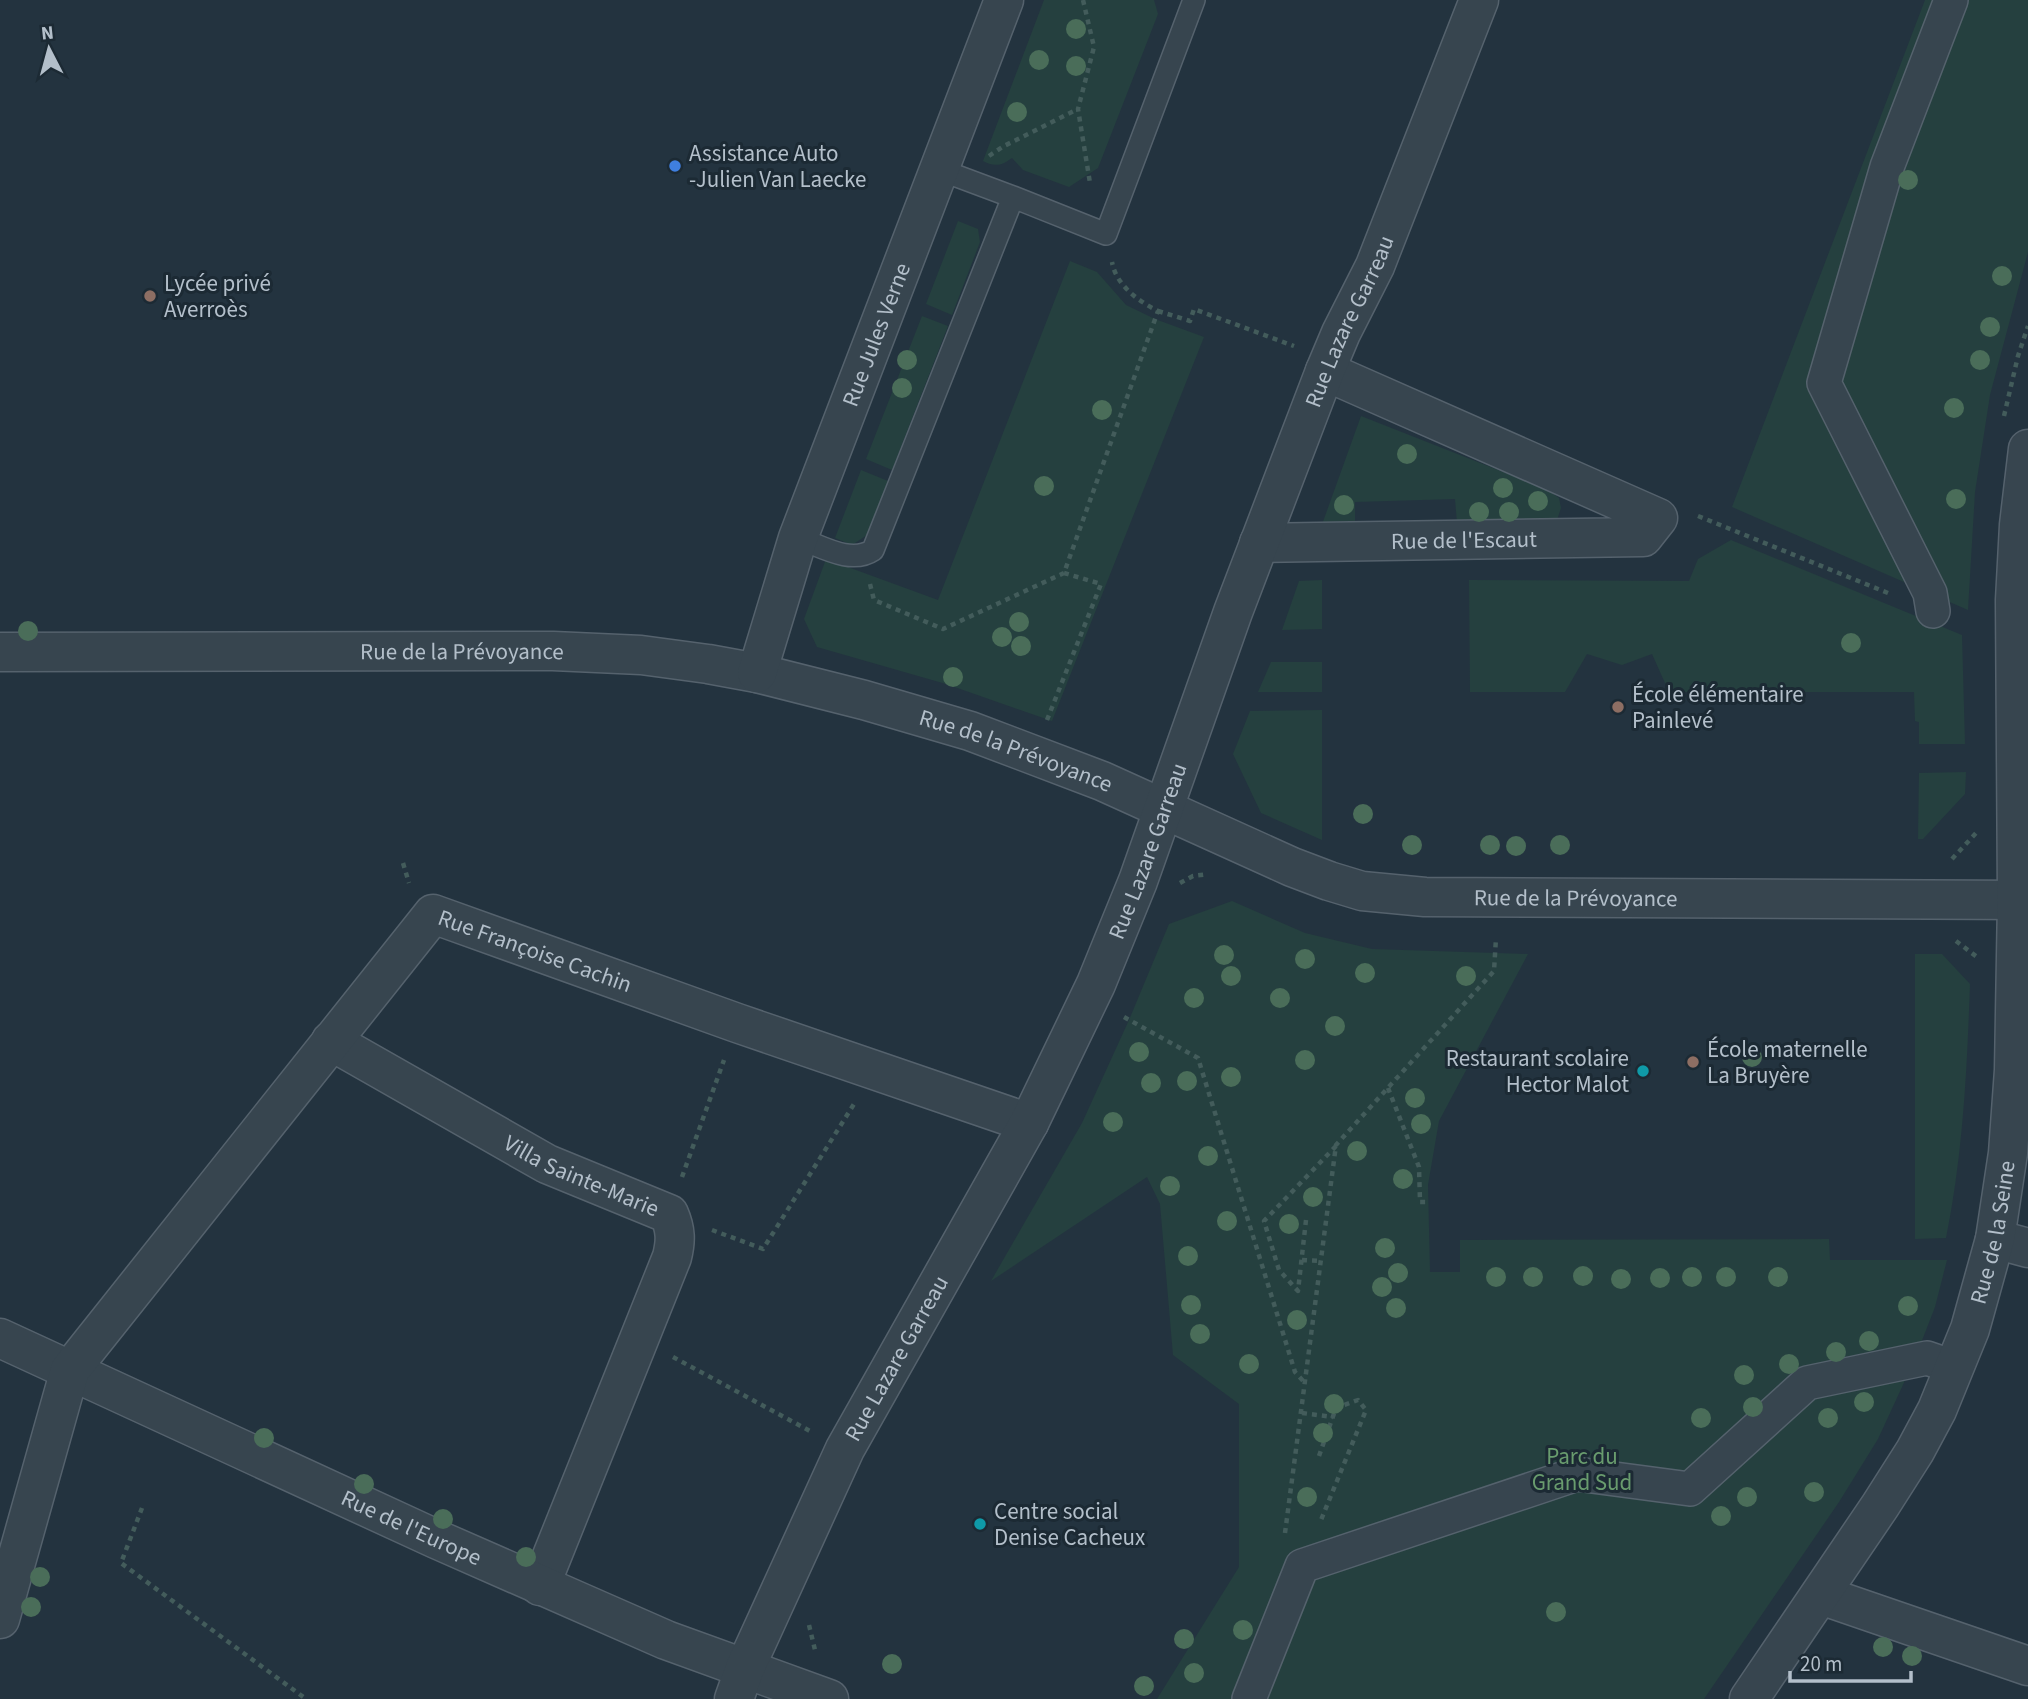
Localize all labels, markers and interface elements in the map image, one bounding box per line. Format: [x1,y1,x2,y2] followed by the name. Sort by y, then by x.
[14,14,84,84] north arrow
[40,19,55,48] text: N
[689,137,866,196] place label: Assistance Auto -Julien Van Laecke
[667,158,683,174] marker: Assistance Auto -Julien Van Laecke
[1297,231,1402,412] street label: Rue Lazare Garreau
[834,258,919,411] street label: Rue Jules Verne
[164,267,271,326] place label: Lycée privé Averroès
[142,288,158,304] marker: Lycée privé Averroès
[1391,523,1537,558] street label: Rue de l'Escaut
[360,635,565,668] street label: Rue de la Prévoyance
[1632,678,1804,737] place label: École élémentaire Painlevé
[1610,699,1626,715] marker: École élémentaire Painlevé
[915,701,1118,801] street label: Rue de la Prévoyance
[1100,758,1195,944] street label: Rue Lazare Garreau
[1474,881,1678,915] street label: Rue de la Prévoyance
[433,901,637,1001] street label: Rue Françoise Cachin
[1707,1033,1868,1092] place label: École maternelle La Bruyère
[1446,1042,1629,1101] place label: Restaurant scolaire Hector Malot
[1685,1054,1701,1070] marker: École maternelle La Bruyère
[1635,1063,1651,1079] marker: Restaurant scolaire Hector Malot
[498,1127,664,1225] street label: Villa Sainte-Marie
[1962,1158,2024,1308] street label: Rue de la Seine
[837,1269,957,1447] street label: Rue Lazare Garreau
[1532,1440,1632,1499] park label: Parc du Grand Sud
[336,1481,487,1574] street label: Rue de l'Europe
[994,1495,1145,1554] place label: Centre social Denise Cacheux
[972,1516,988,1532] marker: Centre social Denise Cacheux
[1790,1640,1911,1684] scale bar
[1800,1649,1842,1679] text: 20 m

